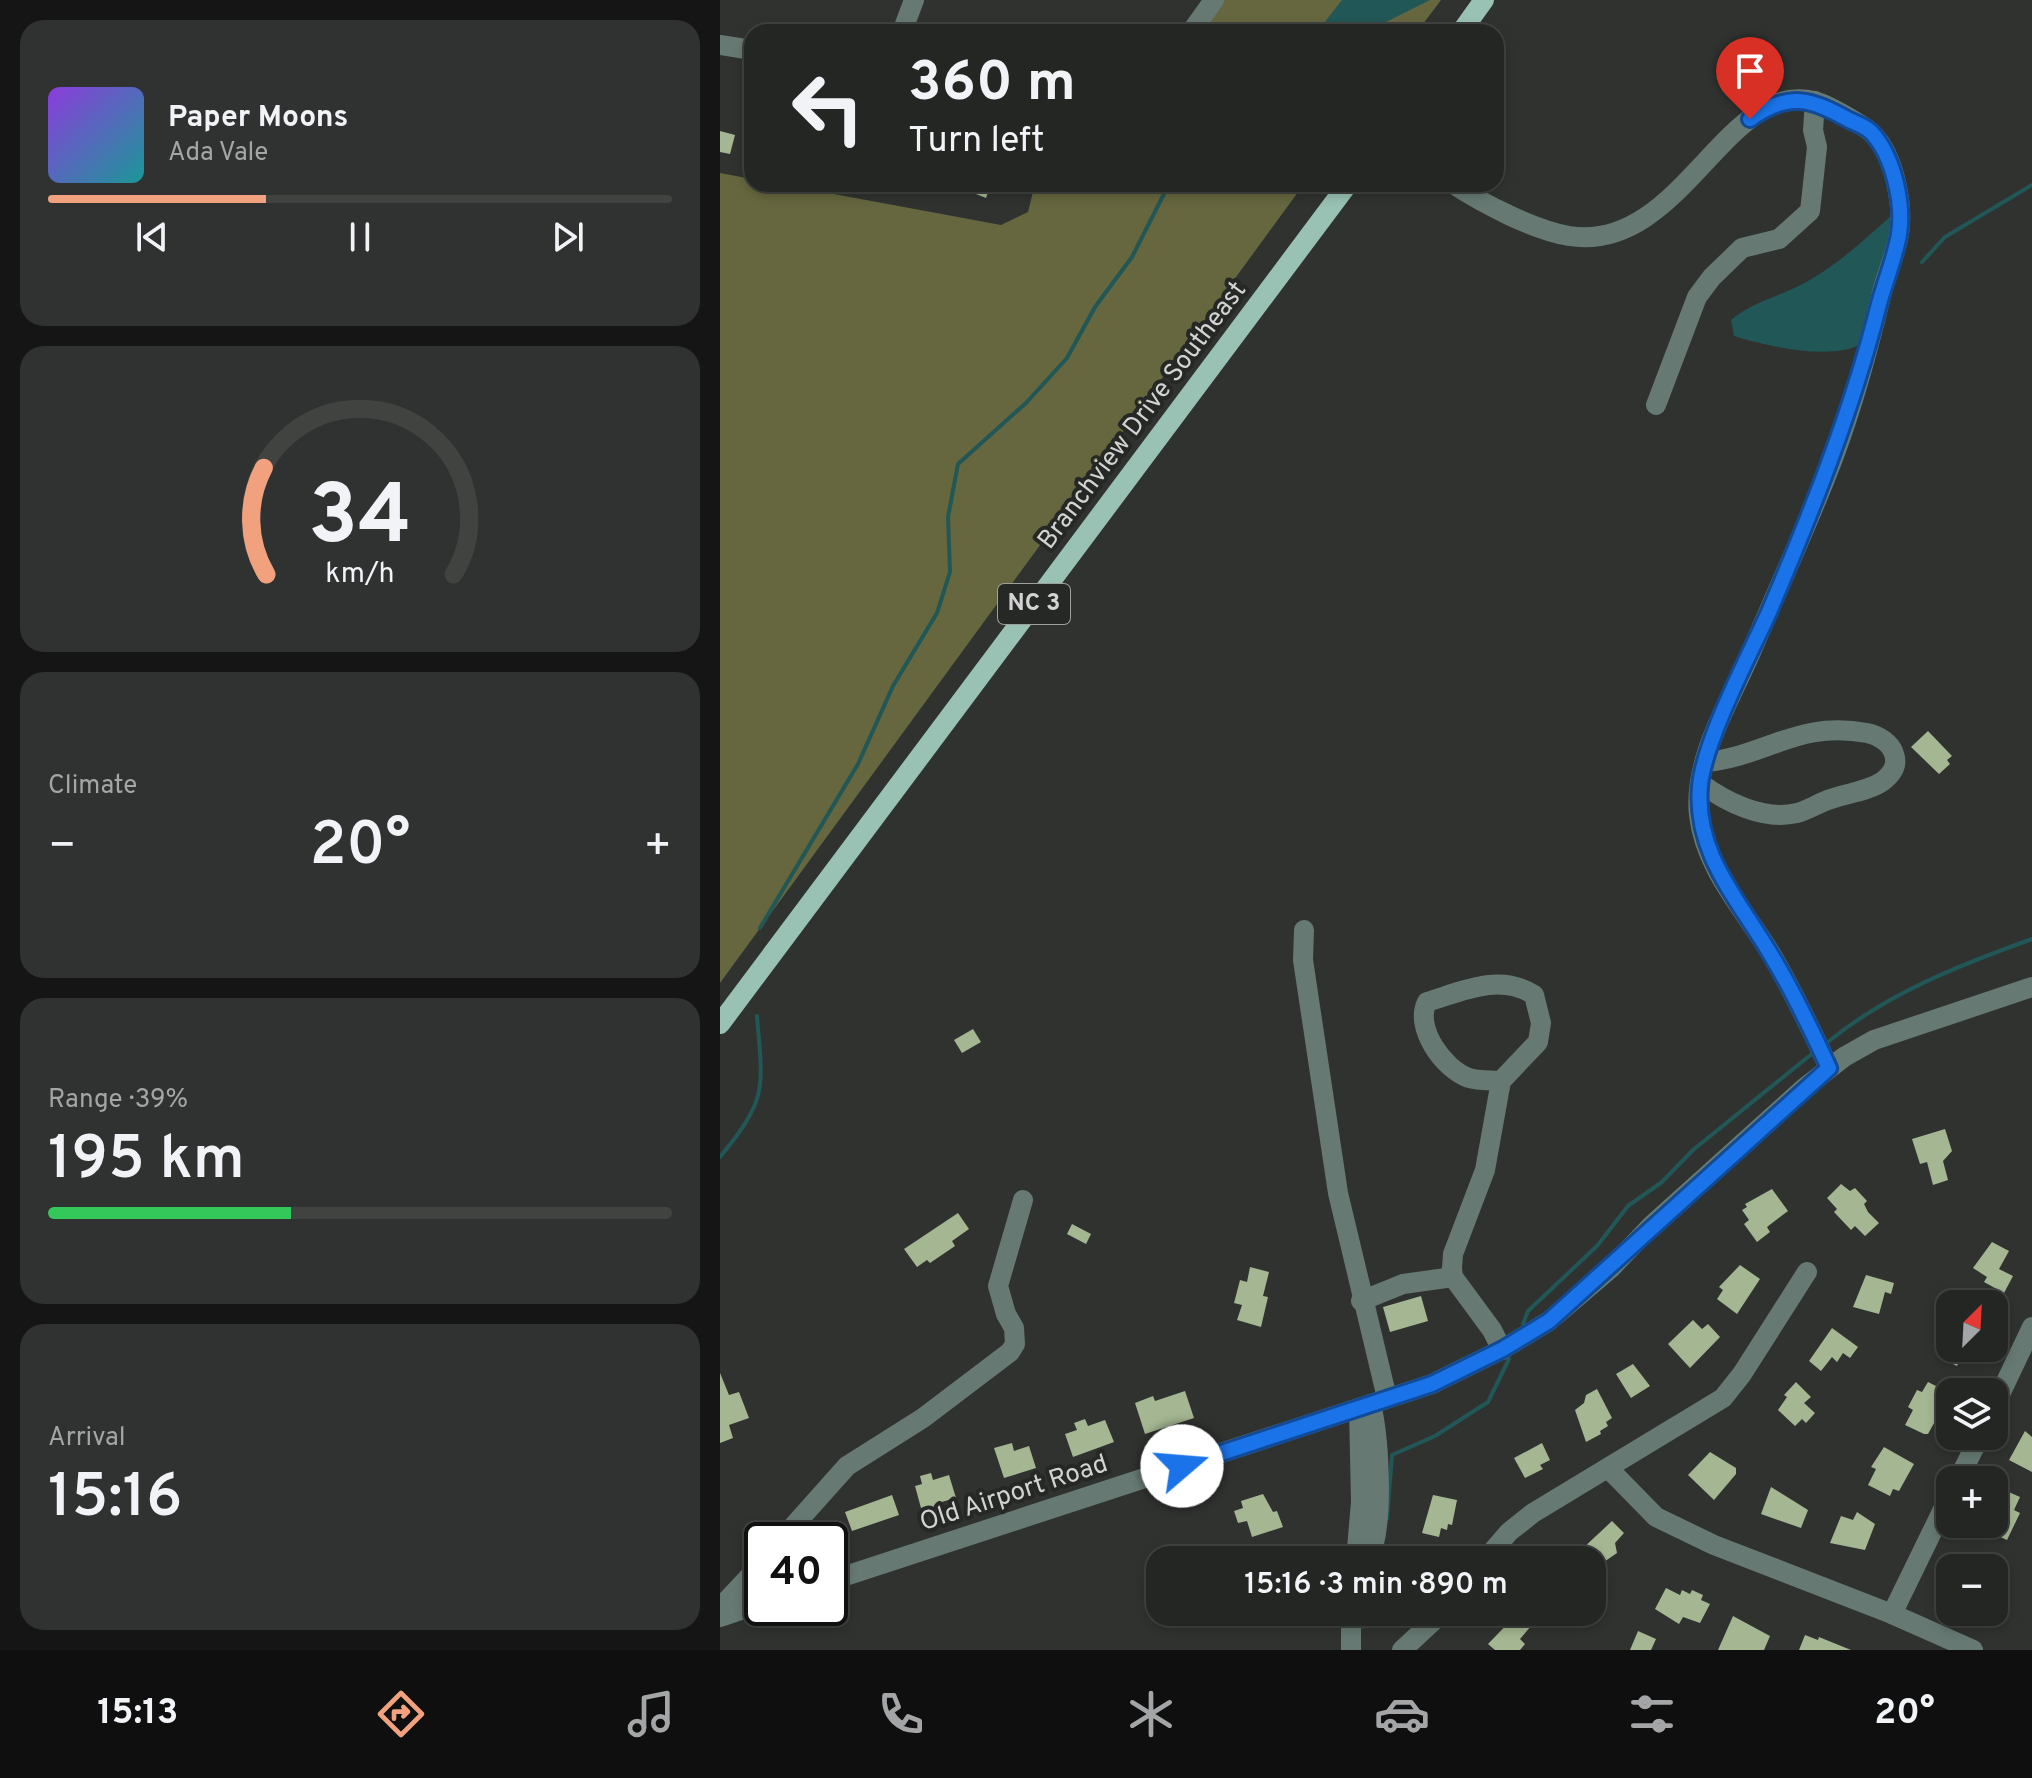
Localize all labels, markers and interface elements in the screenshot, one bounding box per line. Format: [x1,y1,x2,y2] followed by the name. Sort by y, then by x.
[1716,37,1784,119] pin
[1728,49,1772,93] icon: arrive
[908,50,1076,120] text: 360 m
[776,56,880,160] icon: left
[168,100,348,137] text: Paper Moons
[908,119,1045,165] text: Turn left
[168,137,268,170] text: Ada Vale
[130,215,174,259] icon: previous
[338,215,382,259] icon: pause
[546,215,590,259] icon: next
[1031,275,1255,557] street label: Branchview Drive Southeast
[308,468,412,573] text: 34
[325,557,395,593] text: km/h
[998,584,1070,624] road number: NC 3
[48,770,137,803] text: Climate
[310,810,410,886] text: 20°
[48,820,76,876] text: −
[644,820,672,876] text: +
[48,1084,188,1117] text: Range · 39%
[48,1124,245,1200] text: 195 km
[1936,1290,2008,1362] north arrow
[1936,1290,2008,1626] map controls
[1936,1378,2008,1450] button: layers
[48,1422,126,1455] text: Arrival
[1140,1424,1224,1508] position arrow
[916,1448,1112,1540] street label: Old Airport Road
[48,1462,183,1538] text: 15:16
[1936,1466,2008,1538] button: +
[744,1522,848,1626] speed limit sign: 40
[1936,1554,2008,1626] button: −
[1244,1567,1508,1604] text: 15:16 · 3 min · 890 m
[373,1686,429,1742] icon: directions
[623,1686,679,1742] icon: music
[873,1686,929,1742] icon: phone
[1123,1686,1179,1742] icon: climate
[1374,1686,1430,1742] icon: car
[1624,1686,1680,1742] icon: filters
[97,1691,178,1737] text: 15:13
[1874,1691,1935,1737] text: 20°

